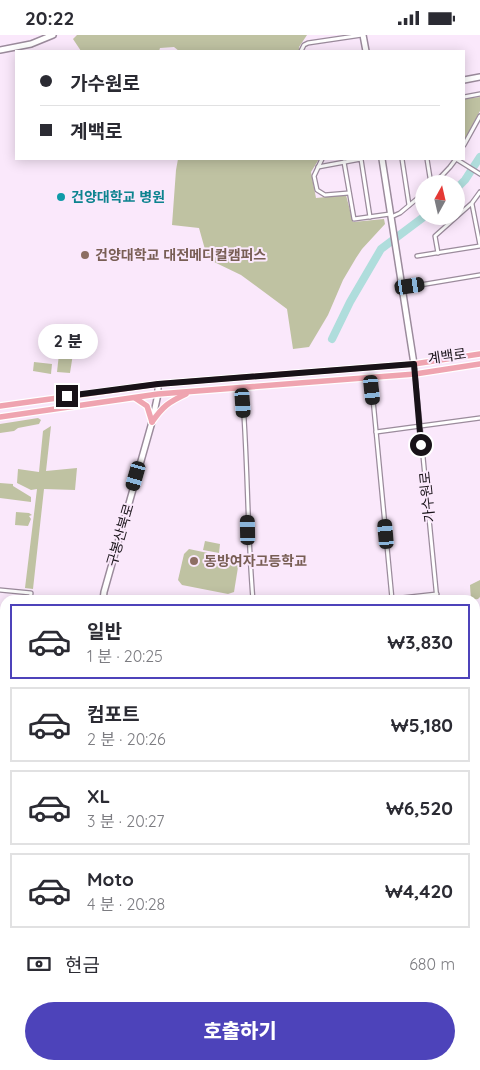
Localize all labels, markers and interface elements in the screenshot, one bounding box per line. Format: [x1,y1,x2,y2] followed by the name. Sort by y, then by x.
[25,6,74,30] text: 20:22
[70,71,140,95] text: 가수원로
[70,119,122,143] text: 계백로
[415,175,465,225] north arrow
[415,175,465,225] map controls
[71,188,165,206] place label: 건양대학교 병원
[55,191,67,203] marker: 건양대학교 병원
[95,246,266,264] place label: 건양대학교 대전메디컬캠퍼스
[79,249,91,261] marker: 건양대학교 대전메디컬캠퍼스
[394,276,425,296] car
[37,323,97,359] callout: 2 분
[54,331,82,351] text: 2 분
[427,344,468,368] street label: 계백로
[362,374,381,406] car
[56,385,78,407] route end
[234,388,251,418] car
[410,434,432,456] route start
[124,460,147,492] car
[415,470,439,524] street label: 가수원로
[102,501,138,568] street label: 구봉산북로
[240,515,255,545] car
[377,518,394,550] car
[204,552,307,570] place label: 동방여자고등학교
[188,555,200,567] marker: 동방여자고등학교
[27,619,72,664] icon: car
[87,619,122,643] text: 일반
[387,630,453,654] text: ₩3,830
[87,646,163,666] text: 1 분 · 20:25
[27,702,72,747] icon: car
[87,702,139,726] text: 컴포트
[391,713,453,737] text: ₩5,180
[87,729,166,749] text: 2 분 · 20:26
[87,784,110,808] text: XL
[27,785,72,830] icon: car
[386,796,453,820] text: ₩6,520
[87,811,164,831] text: 3 분 · 20:27
[87,867,134,891] text: Moto
[27,868,72,913] icon: car
[385,879,453,903] text: ₩4,420
[87,894,165,914] text: 4 분 · 20:28
[25,950,53,978] icon: cash
[65,953,100,977] text: 현금
[409,954,455,974] text: 680 m
[25,1002,455,1060] button: 호출하기

